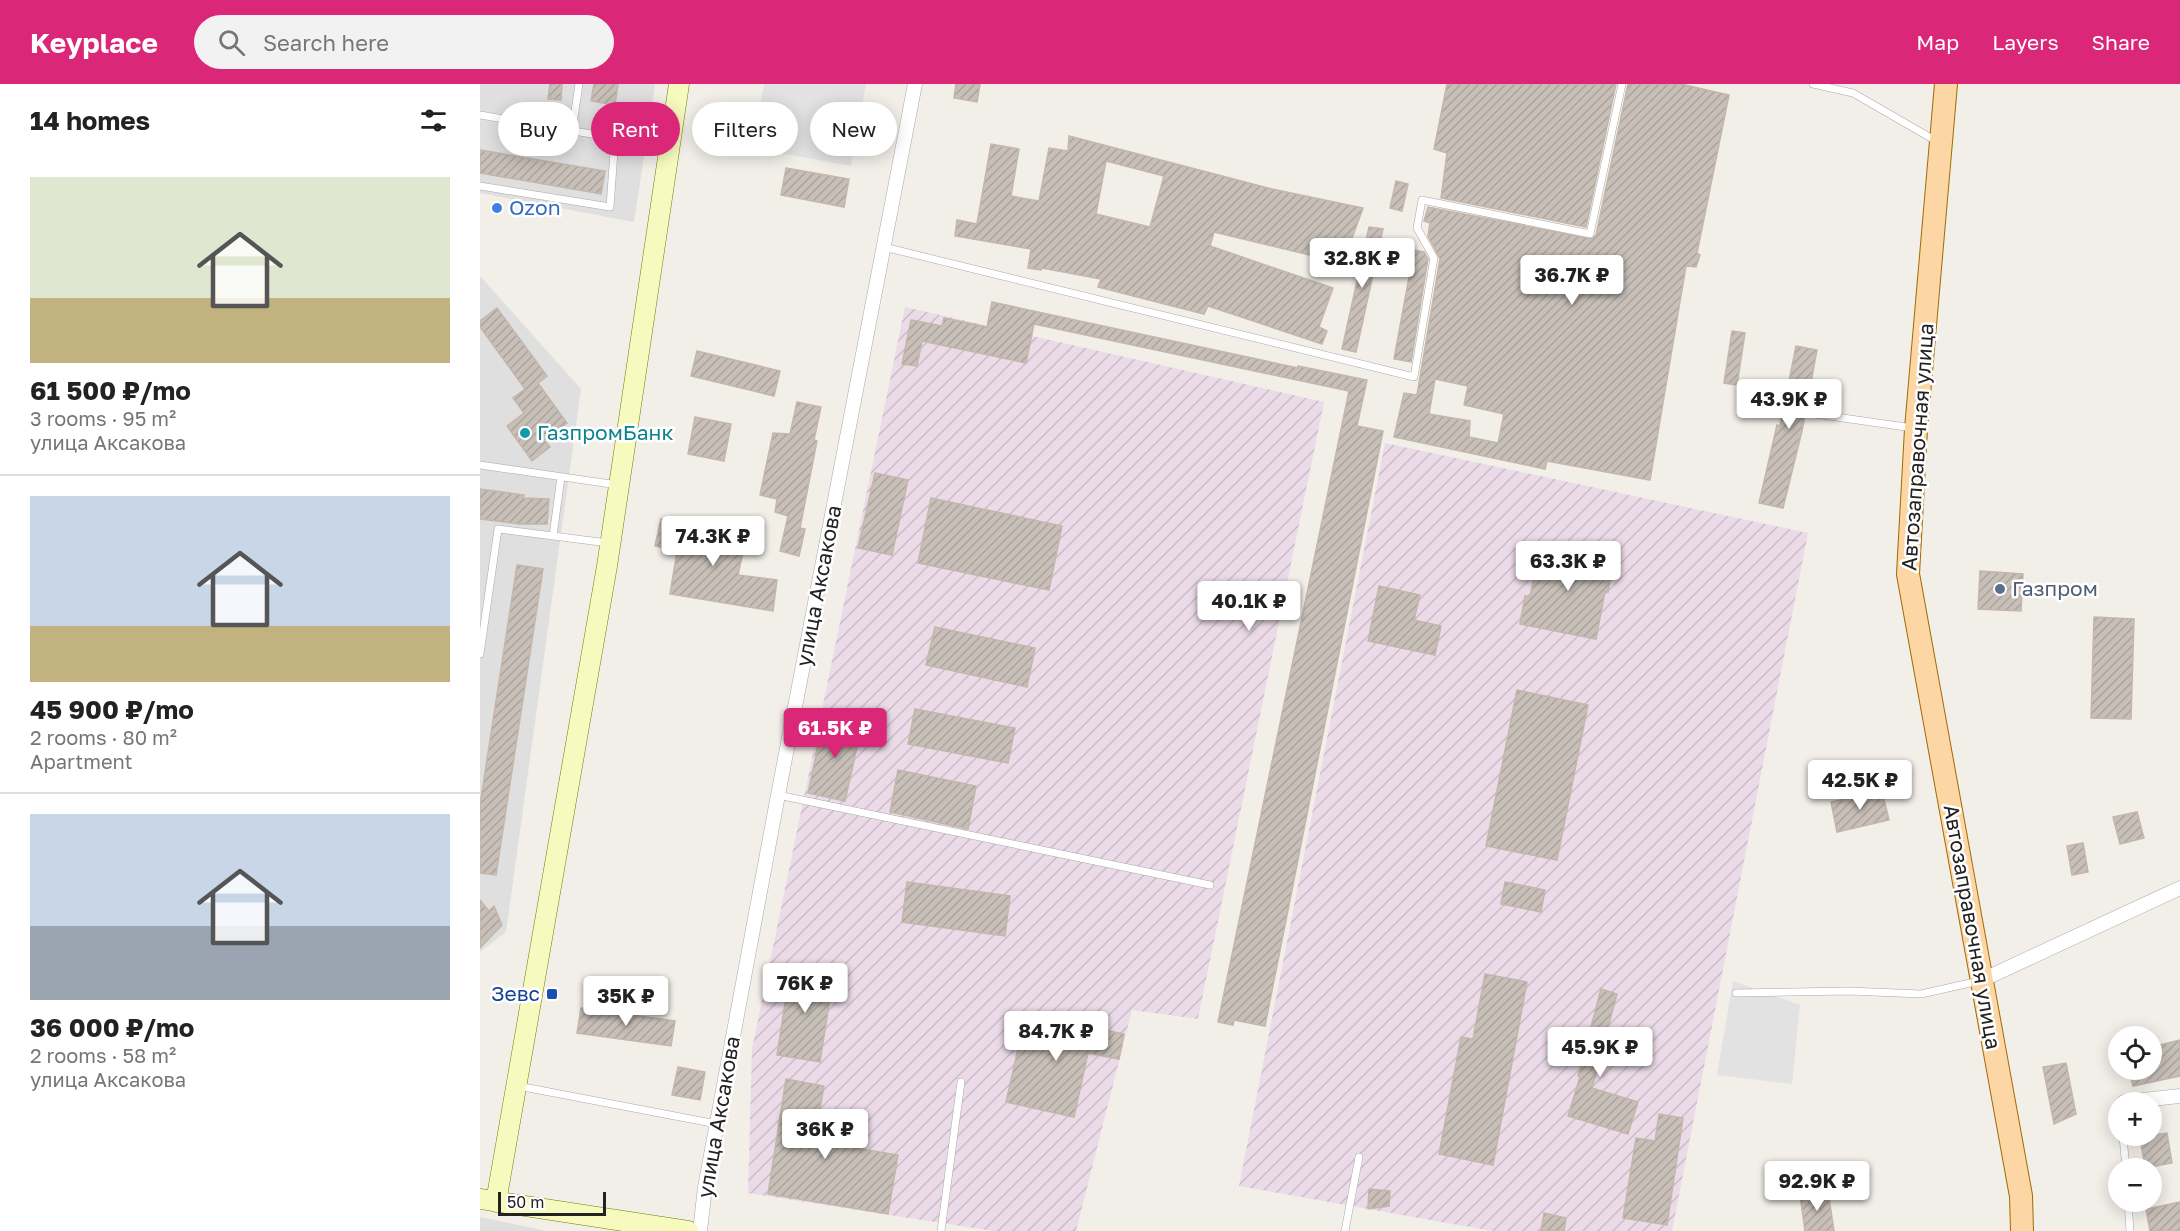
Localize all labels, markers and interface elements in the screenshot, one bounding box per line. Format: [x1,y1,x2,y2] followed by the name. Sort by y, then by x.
[194,15,614,69] search box
[30,26,158,59] text: Keyplace
[215,26,248,59] icon: search
[263,29,389,56] text: Search here
[1916,29,1959,55] text: Map
[1992,29,2059,55] text: Layers
[2092,29,2150,55] text: Share
[498,102,579,156] chip: Buy
[591,102,680,156] chip: Rent
[692,102,798,156] chip: Filters
[810,102,897,156] chip: New
[417,104,450,137] icon: filters
[30,105,150,136] text: 14 homes
[509,194,561,220] place label: Ozon
[490,201,504,215] marker: Ozon
[186,216,294,324] icon: home
[1307,238,1417,289] pin: 32.8K ₽
[1324,245,1400,269] text: 32.8K ₽
[1517,255,1627,306] pin: 36.7K ₽
[1534,262,1610,286] text: 36.7K ₽
[1895,322,1939,572] street label: Автозаправочная улица
[30,375,191,406] text: 61 500 ₽/mo
[1734,379,1844,430] pin: 43.9K ₽
[1751,386,1827,410] text: 43.9K ₽
[30,406,176,430] text: 3 rooms · 95 m²
[537,419,674,445] place label: ГазпромБанк
[518,426,532,440] marker: ГазпромБанк
[30,430,186,454] text: улица Аксакова
[790,503,846,669] street label: улица Аксакова
[658,516,768,567] pin: 74.3K ₽
[676,523,751,547] text: 74.3K ₽
[186,535,294,643] icon: home
[1513,541,1623,592] pin: 63.3K ₽
[1530,548,1606,572] text: 63.3K ₽
[2012,575,2098,601] place label: Газпром
[1194,581,1304,632] pin: 40.1K ₽
[1993,582,2007,596] marker: Газпром
[1211,588,1287,612] text: 40.1K ₽
[30,694,194,725] text: 45 900 ₽/mo
[780,708,890,759] pin: 61.5K ₽
[798,715,872,739] text: 61.5K ₽
[30,725,177,749] text: 2 rooms · 80 m²
[30,749,133,773] text: Apartment
[1805,760,1915,811] pin: 42.5K ₽
[1822,767,1898,791] text: 42.5K ₽
[1939,802,2007,1051] street label: Автозаправочная улица
[186,853,294,961] icon: home
[763,963,847,1014] pin: 76K ₽
[777,970,833,994] text: 76K ₽
[584,976,668,1027] pin: 35K ₽
[491,980,540,1006] place label: Зевс
[597,983,655,1007] text: 35K ₽
[545,987,559,1001] marker: Зевс
[1001,1011,1111,1062] pin: 84.7K ₽
[30,1012,194,1043] text: 36 000 ₽/mo
[1018,1018,1094,1042] text: 84.7K ₽
[2108,1026,2162,1212] map controls
[2108,1026,2162,1080] button: locate
[1545,1027,1655,1078] pin: 45.9K ₽
[691,1034,745,1200] street label: улица Аксакова
[1562,1034,1638,1058] text: 45.9K ₽
[30,1043,176,1067] text: 2 rooms · 58 m²
[30,1067,186,1091] text: улица Аксакова
[2108,1092,2162,1146] button: +
[783,1109,867,1160] pin: 36K ₽
[796,1116,854,1140] text: 36K ₽
[2108,1158,2162,1212] button: −
[1762,1161,1872,1212] pin: 92.9K ₽
[1779,1168,1856,1192] text: 92.9K ₽
[498,1189,606,1216] scale bar
[507,1192,544,1212] text: 50 m

